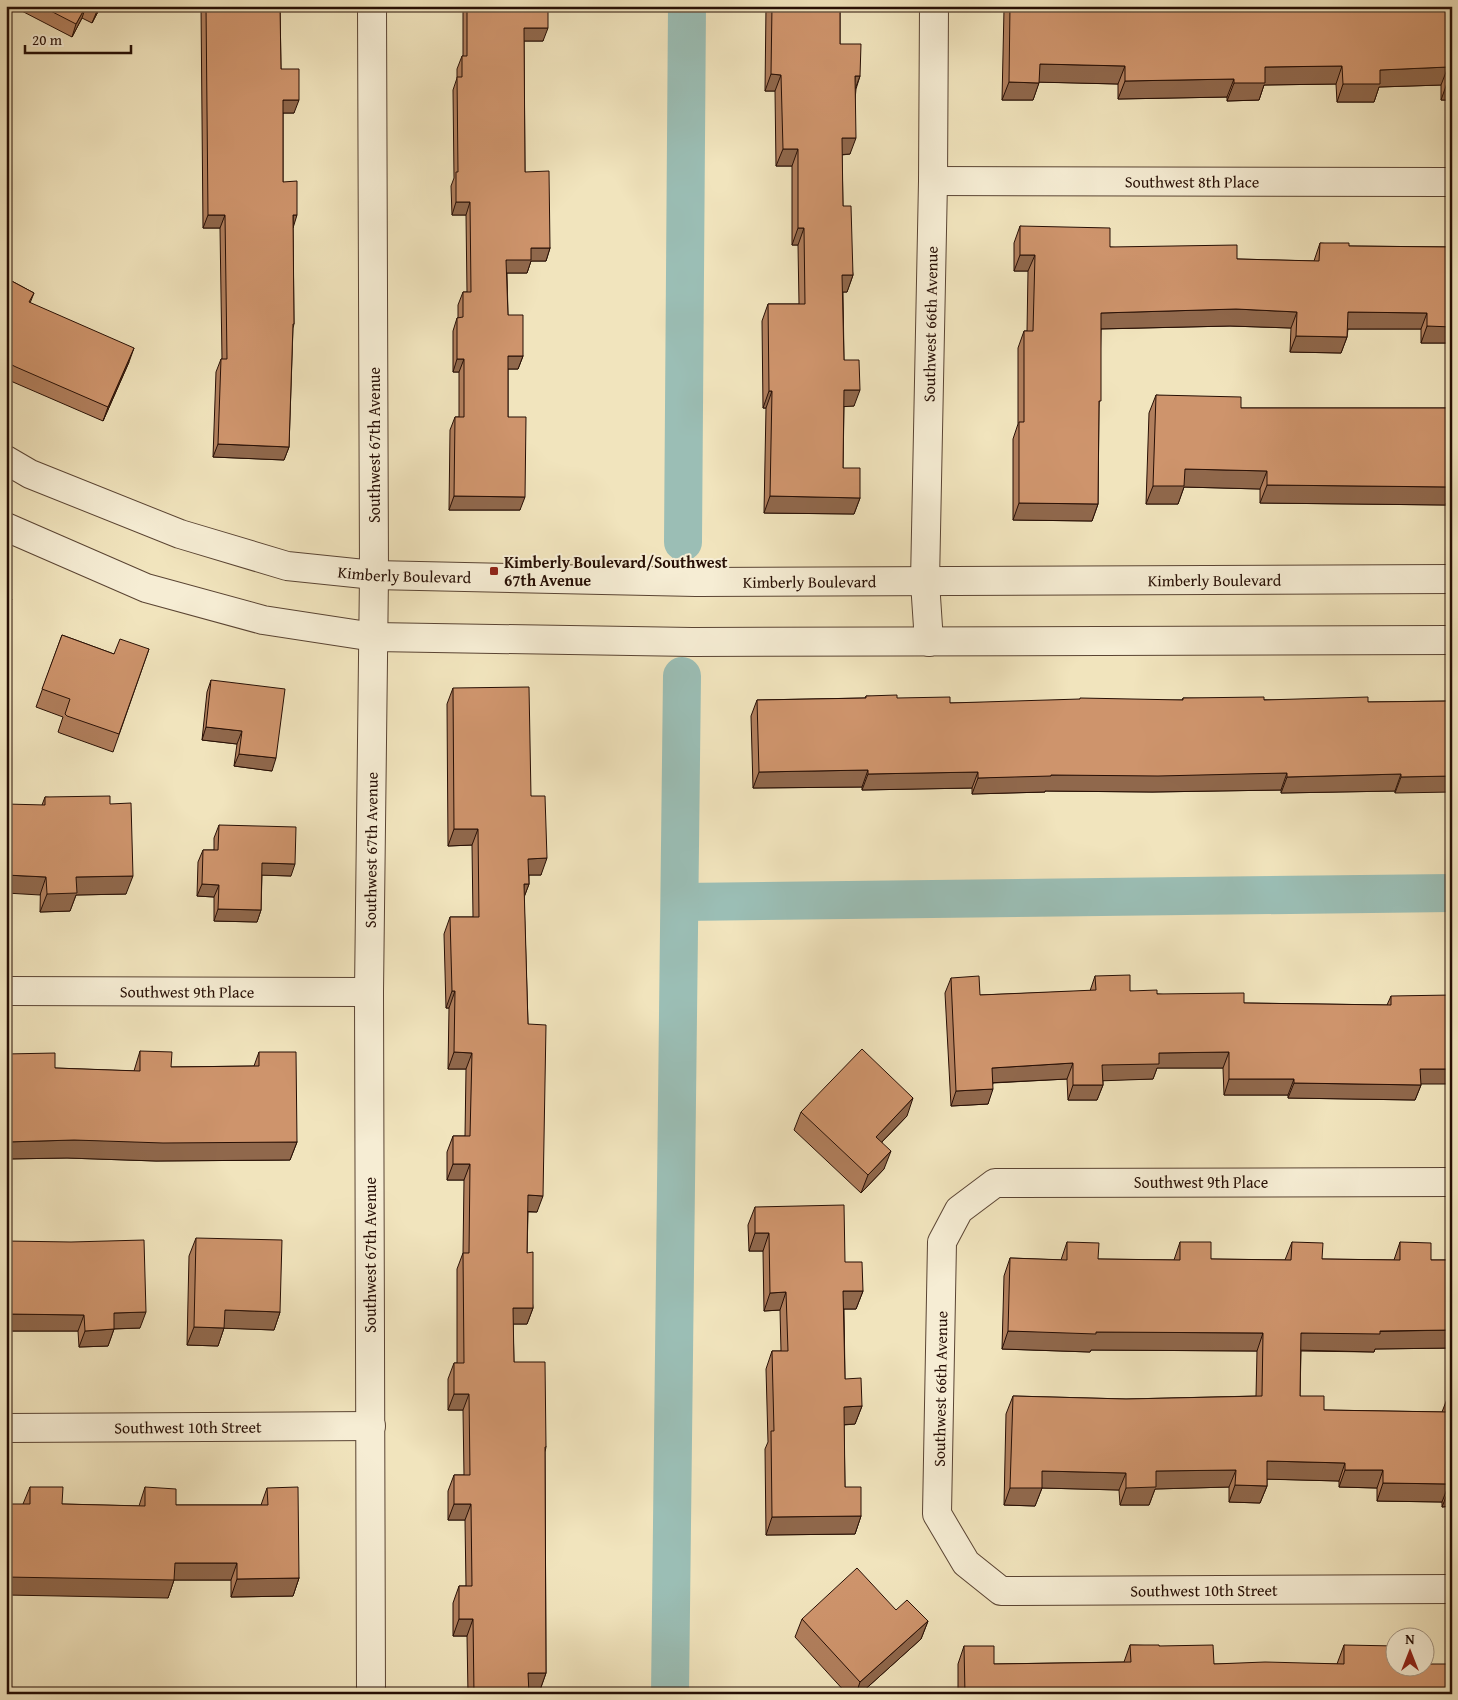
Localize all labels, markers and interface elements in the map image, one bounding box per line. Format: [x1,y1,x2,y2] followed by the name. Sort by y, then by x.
[25,22,131,54] scale bar
[32,29,63,50] text: 20 m
[1125,169,1259,194] street label: Southwest 8th Place
[917,246,944,402] street label: Southwest 66th Avenue
[362,367,386,523] street label: Southwest 67th Avenue
[504,550,728,592] place label: Kimberly Boulevard/Southwest 67th Avenue
[337,559,472,589] street label: Kimberly Boulevard
[488,565,500,577] marker: Kimberly Boulevard/Southwest 67th Avenue
[1148,568,1282,592] street label: Kimberly Boulevard
[743,569,877,594] street label: Kimberly Boulevard
[358,772,384,928] street label: Southwest 67th Avenue
[120,979,254,1004] street label: Southwest 9th Place
[1134,1170,1268,1194] street label: Southwest 9th Place
[358,1177,382,1333] street label: Southwest 67th Avenue
[927,1311,953,1467] street label: Southwest 66th Avenue
[114,1415,262,1439] street label: Southwest 10th Street
[1130,1578,1278,1602] street label: Southwest 10th Street
[1386,1628,1436,1678] north arrow
[1405,1629,1415,1649] text: N

